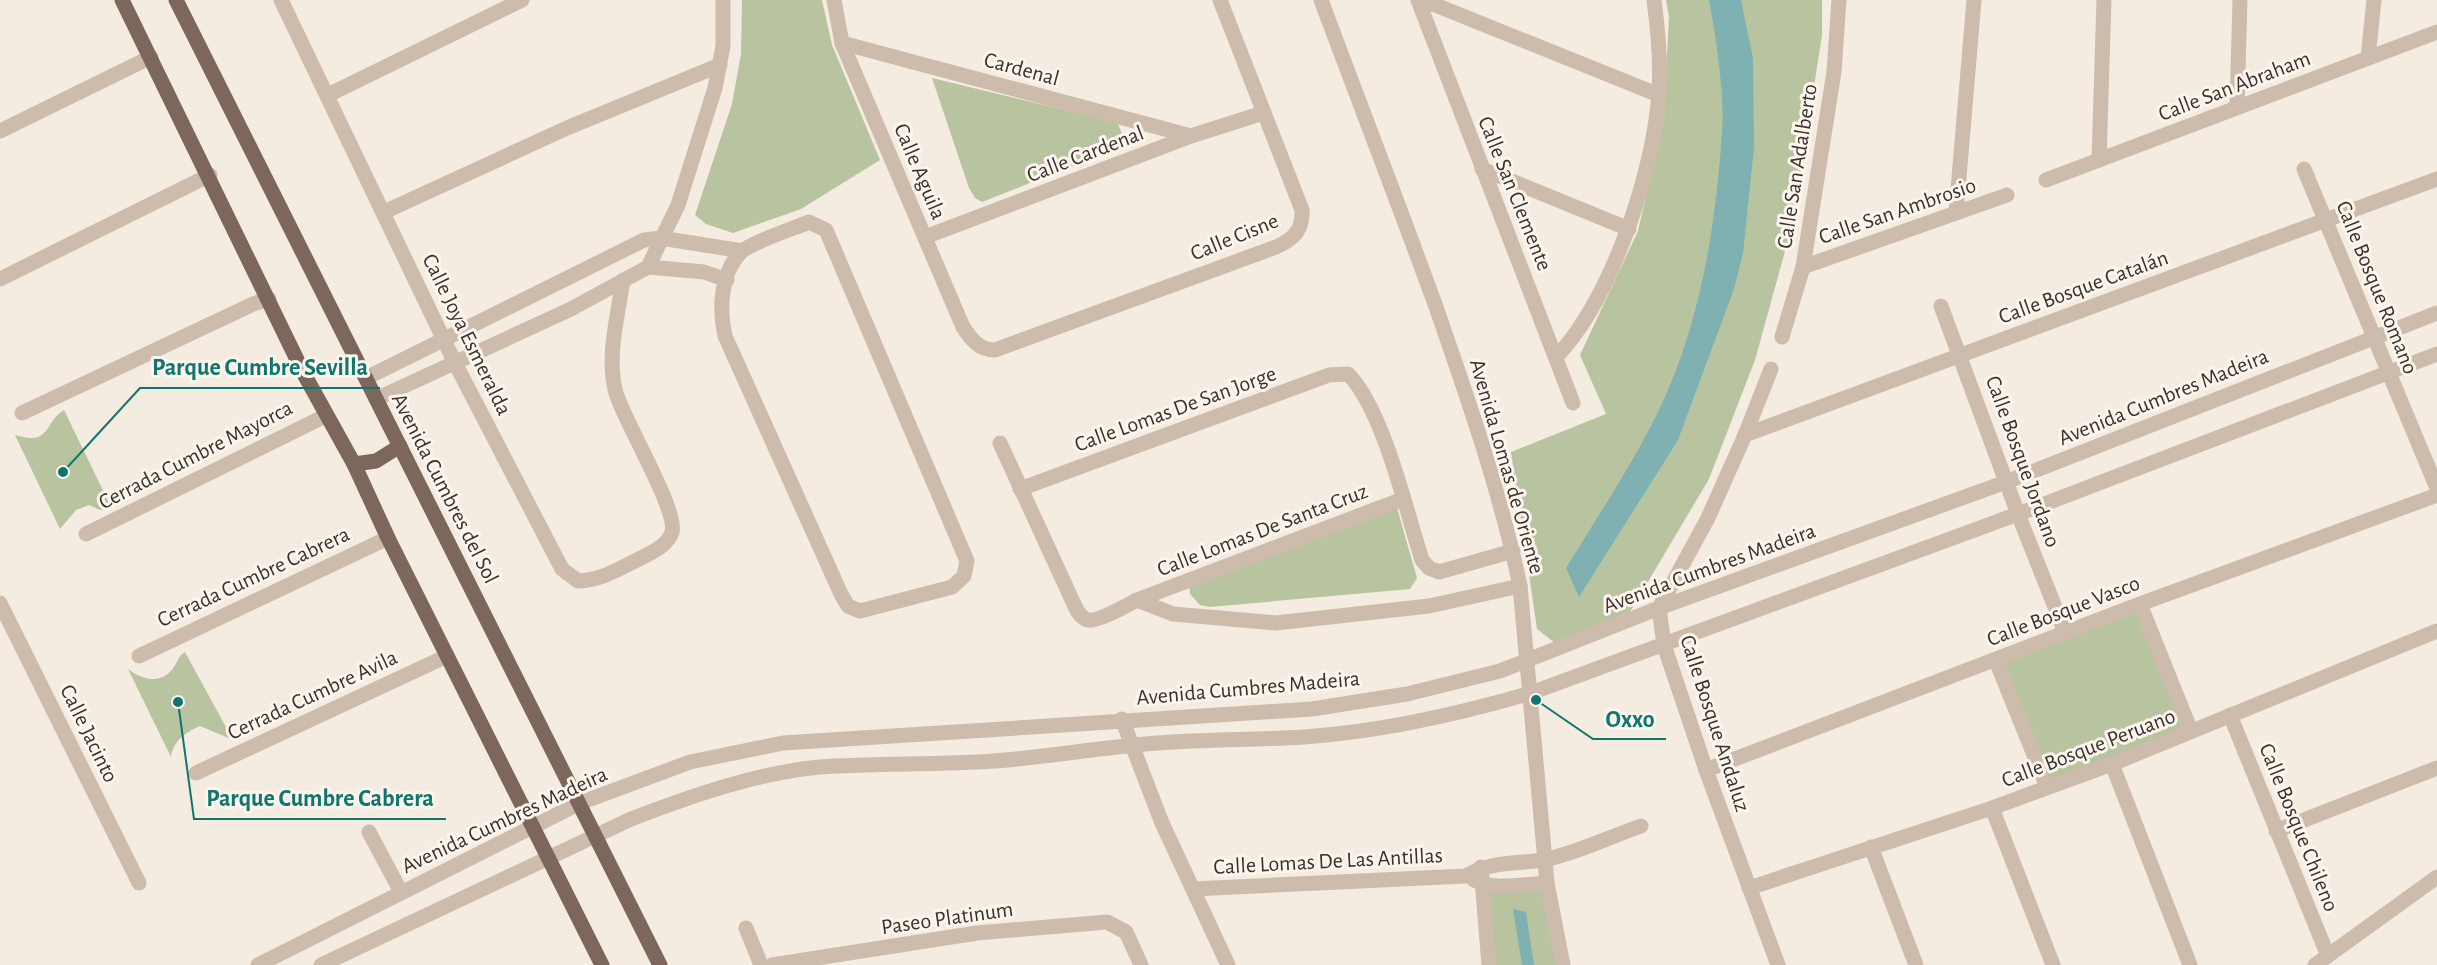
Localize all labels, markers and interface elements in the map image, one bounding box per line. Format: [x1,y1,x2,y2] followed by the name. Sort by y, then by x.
[2155,47,2313,125] street label: Calle San Abraham
[982,48,1062,90] street label: Cardenal
[1773,82,1821,250] street label: Calle San Adalberto
[1474,113,1556,274] street label: Calle San Clemente
[890,120,950,223] street label: Calle Aguila
[1024,122,1147,186] street label: Calle Cardenal
[1816,174,1979,248] street label: Calle San Ambrosio
[2332,198,2422,377] street label: Calle Bosque Romano
[1187,209,1281,264] street label: Calle Cisne
[1996,246,2171,328] street label: Calle Bosque Catalán
[419,250,516,419] street label: Calle Joya Esmeralda
[2055,345,2271,449] street label: Avenida Cumbres Madeira
[140,346,380,388] callout: Parque Cumbre Sevilla
[152,356,368,380] text: Parque Cumbre Sevilla
[1466,356,1548,576] street label: Avenida Lomas de Oriente
[1072,362,1279,456] street label: Calle Lomas De San Jorge
[1982,373,2064,550] street label: Calle Bosque Jordano
[388,390,503,587] street label: Avenida Cumbres del Sol
[95,396,296,513] street label: Cerrada Cumbre Mayorca
[1154,480,1371,580] street label: Calle Lomas De Santa Cruz
[1600,519,1819,617] street label: Avenida Cumbres Madeira
[154,523,353,631] street label: Cerrada Cumbre Cabrera
[1984,572,2143,650] street label: Calle Bosque Vasco
[1676,632,1754,814] street label: Calle Bosque Andaluz
[224,646,401,744] street label: Cerrada Cumbre Avila
[1135,667,1361,709] street label: Avenida Cumbres Madeira
[56,681,122,786] street label: Calle Jacinto
[1593,697,1666,739] callout: Oxxo
[1998,705,2178,791] street label: Calle Bosque Peruano
[1605,708,1655,732] text: Oxxo
[2255,740,2343,914] street label: Calle Bosque Chileno
[398,763,611,877] street label: Avenida Cumbres Madeira
[194,777,446,819] callout: Parque Cumbre Cabrera
[206,787,434,811] text: Parque Cumbre Cabrera
[1213,844,1443,878] street label: Calle Lomas De Las Antillas
[880,898,1015,938] street label: Paseo Platinum

